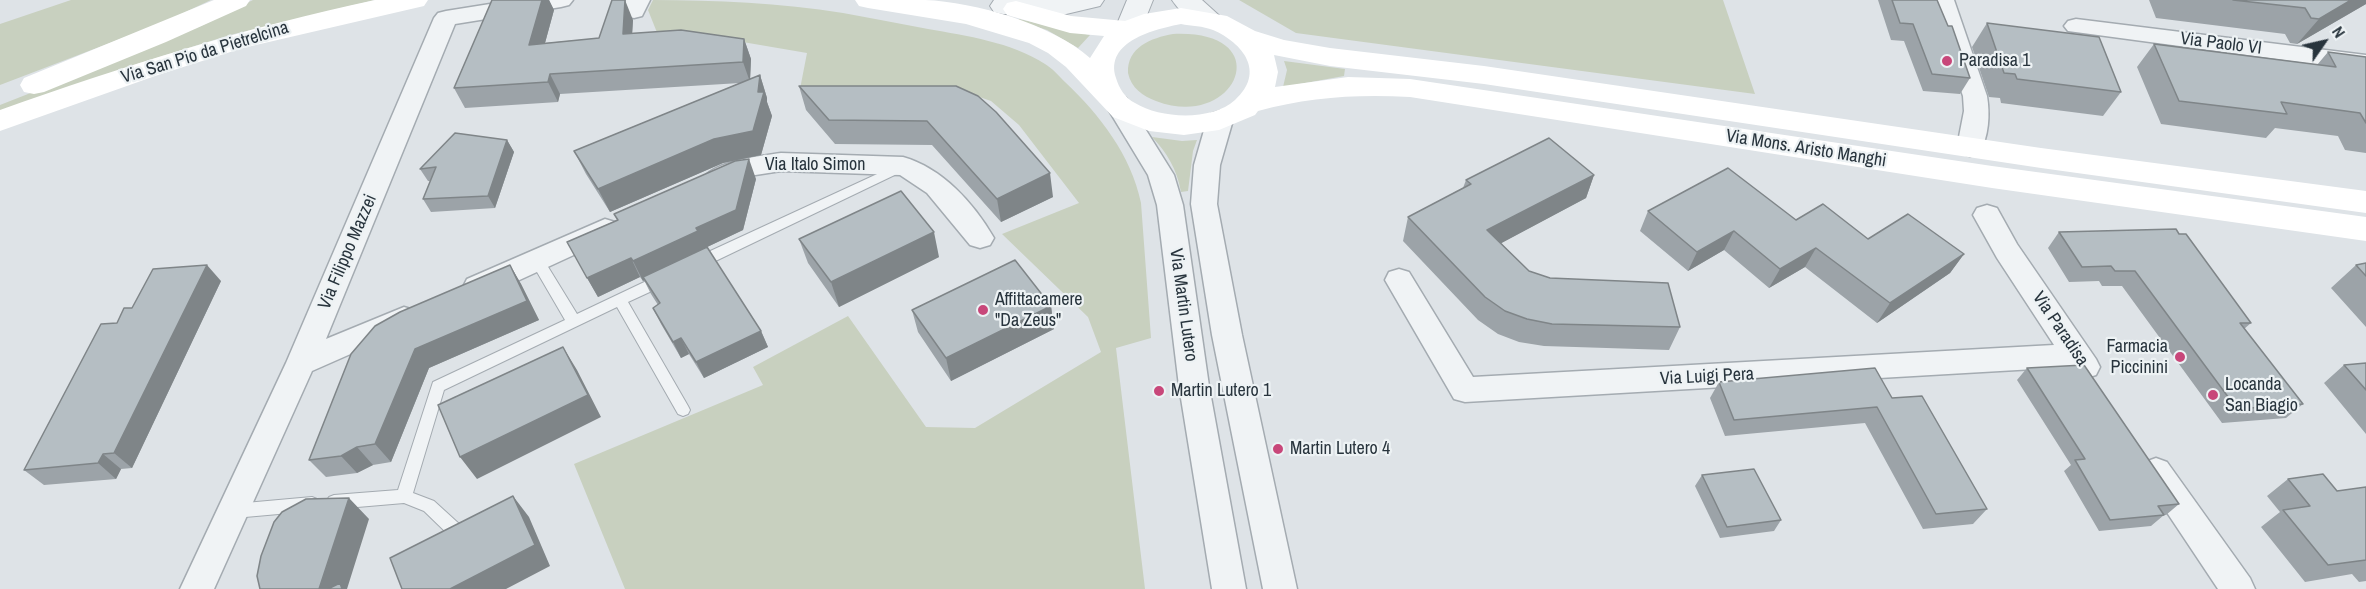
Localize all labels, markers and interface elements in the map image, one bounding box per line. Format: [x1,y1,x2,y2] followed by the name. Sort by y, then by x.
[2294,12,2354,72] north arrow
[119,17,291,89] street label: Via San Pio da Pietrelcina
[2327,22,2351,42] text: N
[2179,28,2263,60] street label: Via Paolo VI
[1959,50,2030,72] place label: Paradisa 1
[1940,54,1954,68] marker: Paradisa 1
[1724,126,1888,172] street label: Via Mons. Aristo Manghi
[765,154,865,176] street label: Via Italo Simon
[314,191,382,313] street label: Via Filippo Mazzei
[1164,247,1202,363] street label: Via Martin Lutero
[2027,288,2093,370] street label: Via Paradisa
[995,289,1083,332] place label: Affittacamere "Da Zeus"
[976,303,990,317] marker: Affittacamere "Da Zeus"
[2106,336,2168,378] place label: Farmacia Piccinini
[2173,350,2187,364] marker: Farmacia Piccinini
[1659,364,1755,390] street label: Via Luigi Pera
[2225,374,2298,416] place label: Locanda San Biagio
[1171,380,1271,402] place label: Martin Lutero 1
[1152,384,1166,398] marker: Martin Lutero 1
[2206,388,2220,402] marker: Locanda San Biagio
[1290,438,1390,460] place label: Martin Lutero 4
[1271,442,1285,456] marker: Martin Lutero 4

